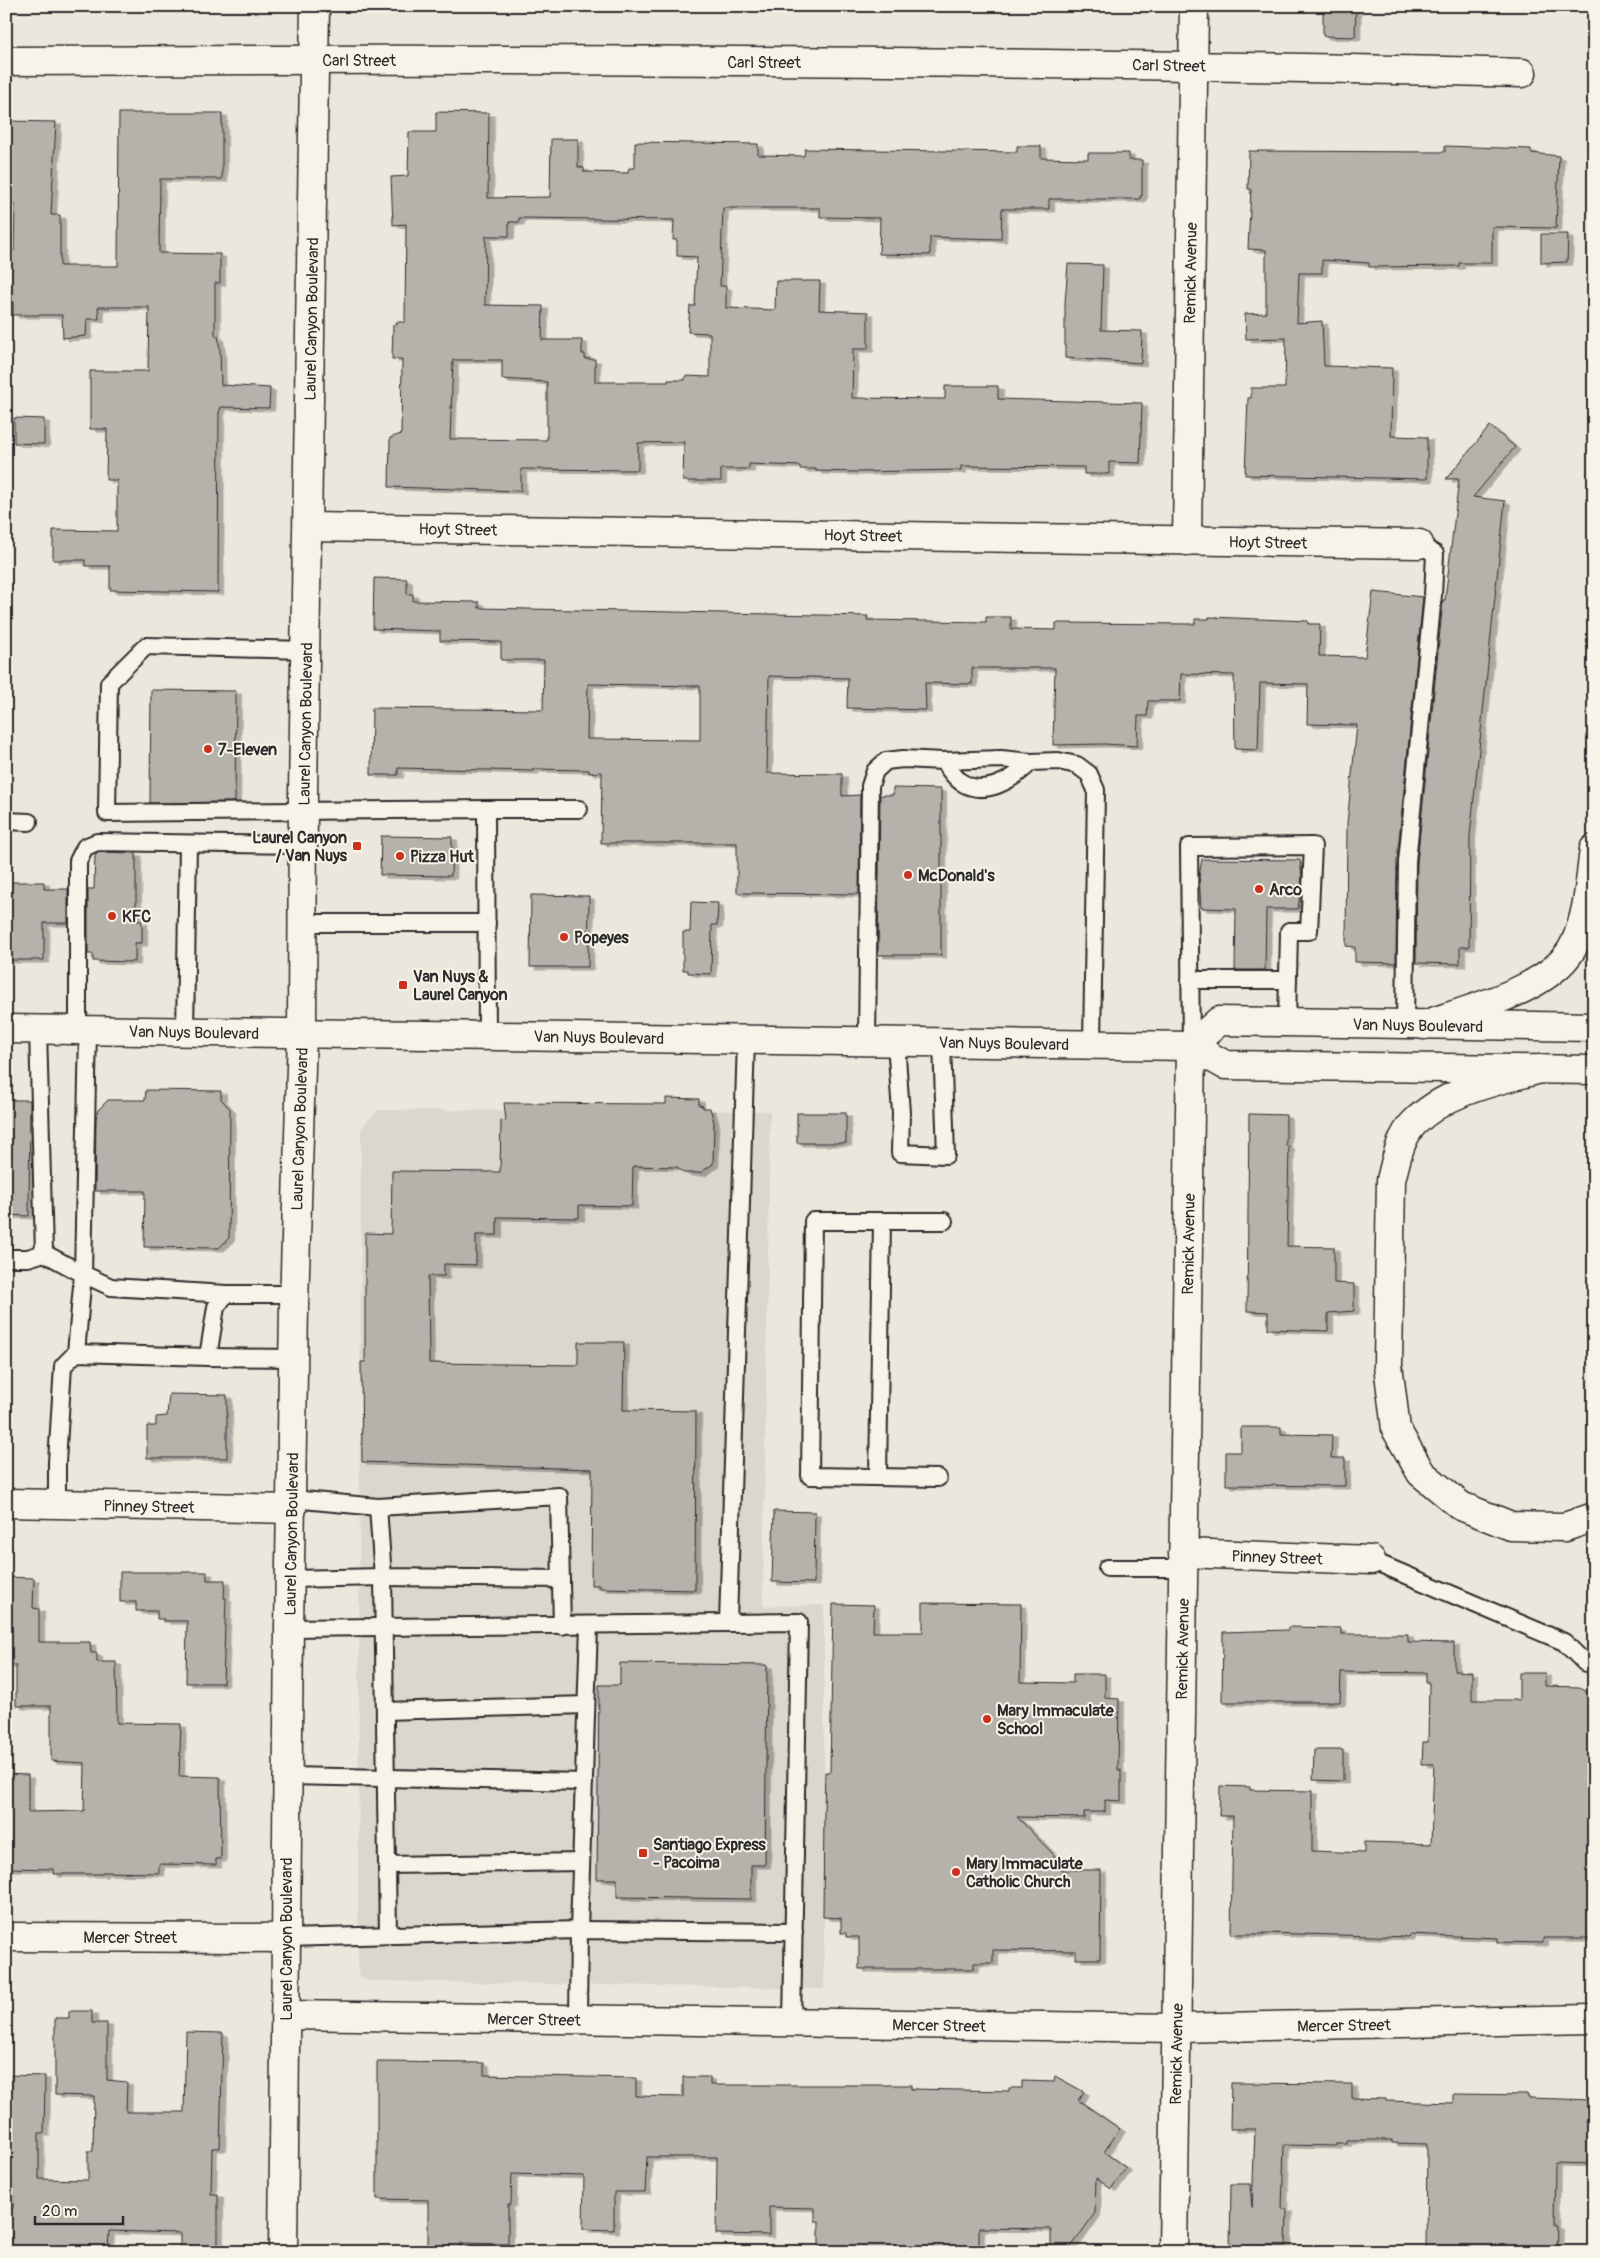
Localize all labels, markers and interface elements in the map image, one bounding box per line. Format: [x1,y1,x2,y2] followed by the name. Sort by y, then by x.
[322,51,396,71] street label: Carl Street
[727,53,801,73] street label: Carl Street
[1132,55,1207,77] street label: Carl Street
[1180,222,1202,324] street label: Remick Avenue
[301,237,323,401] street label: Laurel Canyon Boulevard
[418,519,498,541] street label: Hoyt Street
[823,525,903,547] street label: Hoyt Street
[1228,532,1308,554] street label: Hoyt Street
[295,642,317,806] street label: Laurel Canyon Boulevard
[218,740,277,760] place label: 7-Eleven
[202,743,214,755] marker: 7-Eleven
[252,828,348,866] place label: Laurel Canyon / Van Nuys
[351,840,363,852] marker: Laurel Canyon / Van Nuys
[410,847,474,867] place label: Pizza Hut
[394,850,406,862] marker: Pizza Hut
[918,866,995,886] place label: McDonald's
[902,869,914,881] marker: McDonald's
[1269,880,1302,900] place label: Arco
[1253,883,1265,895] marker: Arco
[122,907,151,927] place label: KFC
[106,910,118,922] marker: KFC
[574,928,630,948] place label: Popeyes
[558,931,570,943] marker: Popeyes
[413,967,508,1005] place label: Van Nuys & Laurel Canyon
[397,979,409,991] marker: Van Nuys & Laurel Canyon
[1352,1015,1483,1037] street label: Van Nuys Boulevard
[128,1022,259,1044] street label: Van Nuys Boulevard
[533,1027,664,1049] street label: Van Nuys Boulevard
[938,1033,1069,1055] street label: Van Nuys Boulevard
[287,1047,313,1211] street label: Laurel Canyon Boulevard
[1178,1193,1200,1295] street label: Remick Avenue
[281,1452,303,1616] street label: Laurel Canyon Boulevard
[103,1496,195,1518] street label: Pinney Street
[1231,1546,1323,1570] street label: Pinney Street
[1172,1598,1194,1700] street label: Remick Avenue
[997,1701,1115,1739] place label: Mary Immaculate School
[981,1713,993,1725] marker: Mary Immaculate School
[653,1835,767,1873] place label: Santiago Express - Pacoima
[637,1847,649,1859] marker: Santiago Express - Pacoima
[966,1854,1084,1892] place label: Mary Immaculate Catholic Church
[277,1857,297,2021] street label: Laurel Canyon Boulevard
[950,1866,962,1878] marker: Mary Immaculate Catholic Church
[83,1928,177,1948] street label: Mercer Street
[1166,2003,1188,2105] street label: Remick Avenue
[487,2009,582,2031] street label: Mercer Street
[892,2015,987,2037] street label: Mercer Street
[1297,2015,1392,2037] street label: Mercer Street
[35,2193,122,2225] scale bar
[42,2202,77,2221] text: 20 m

